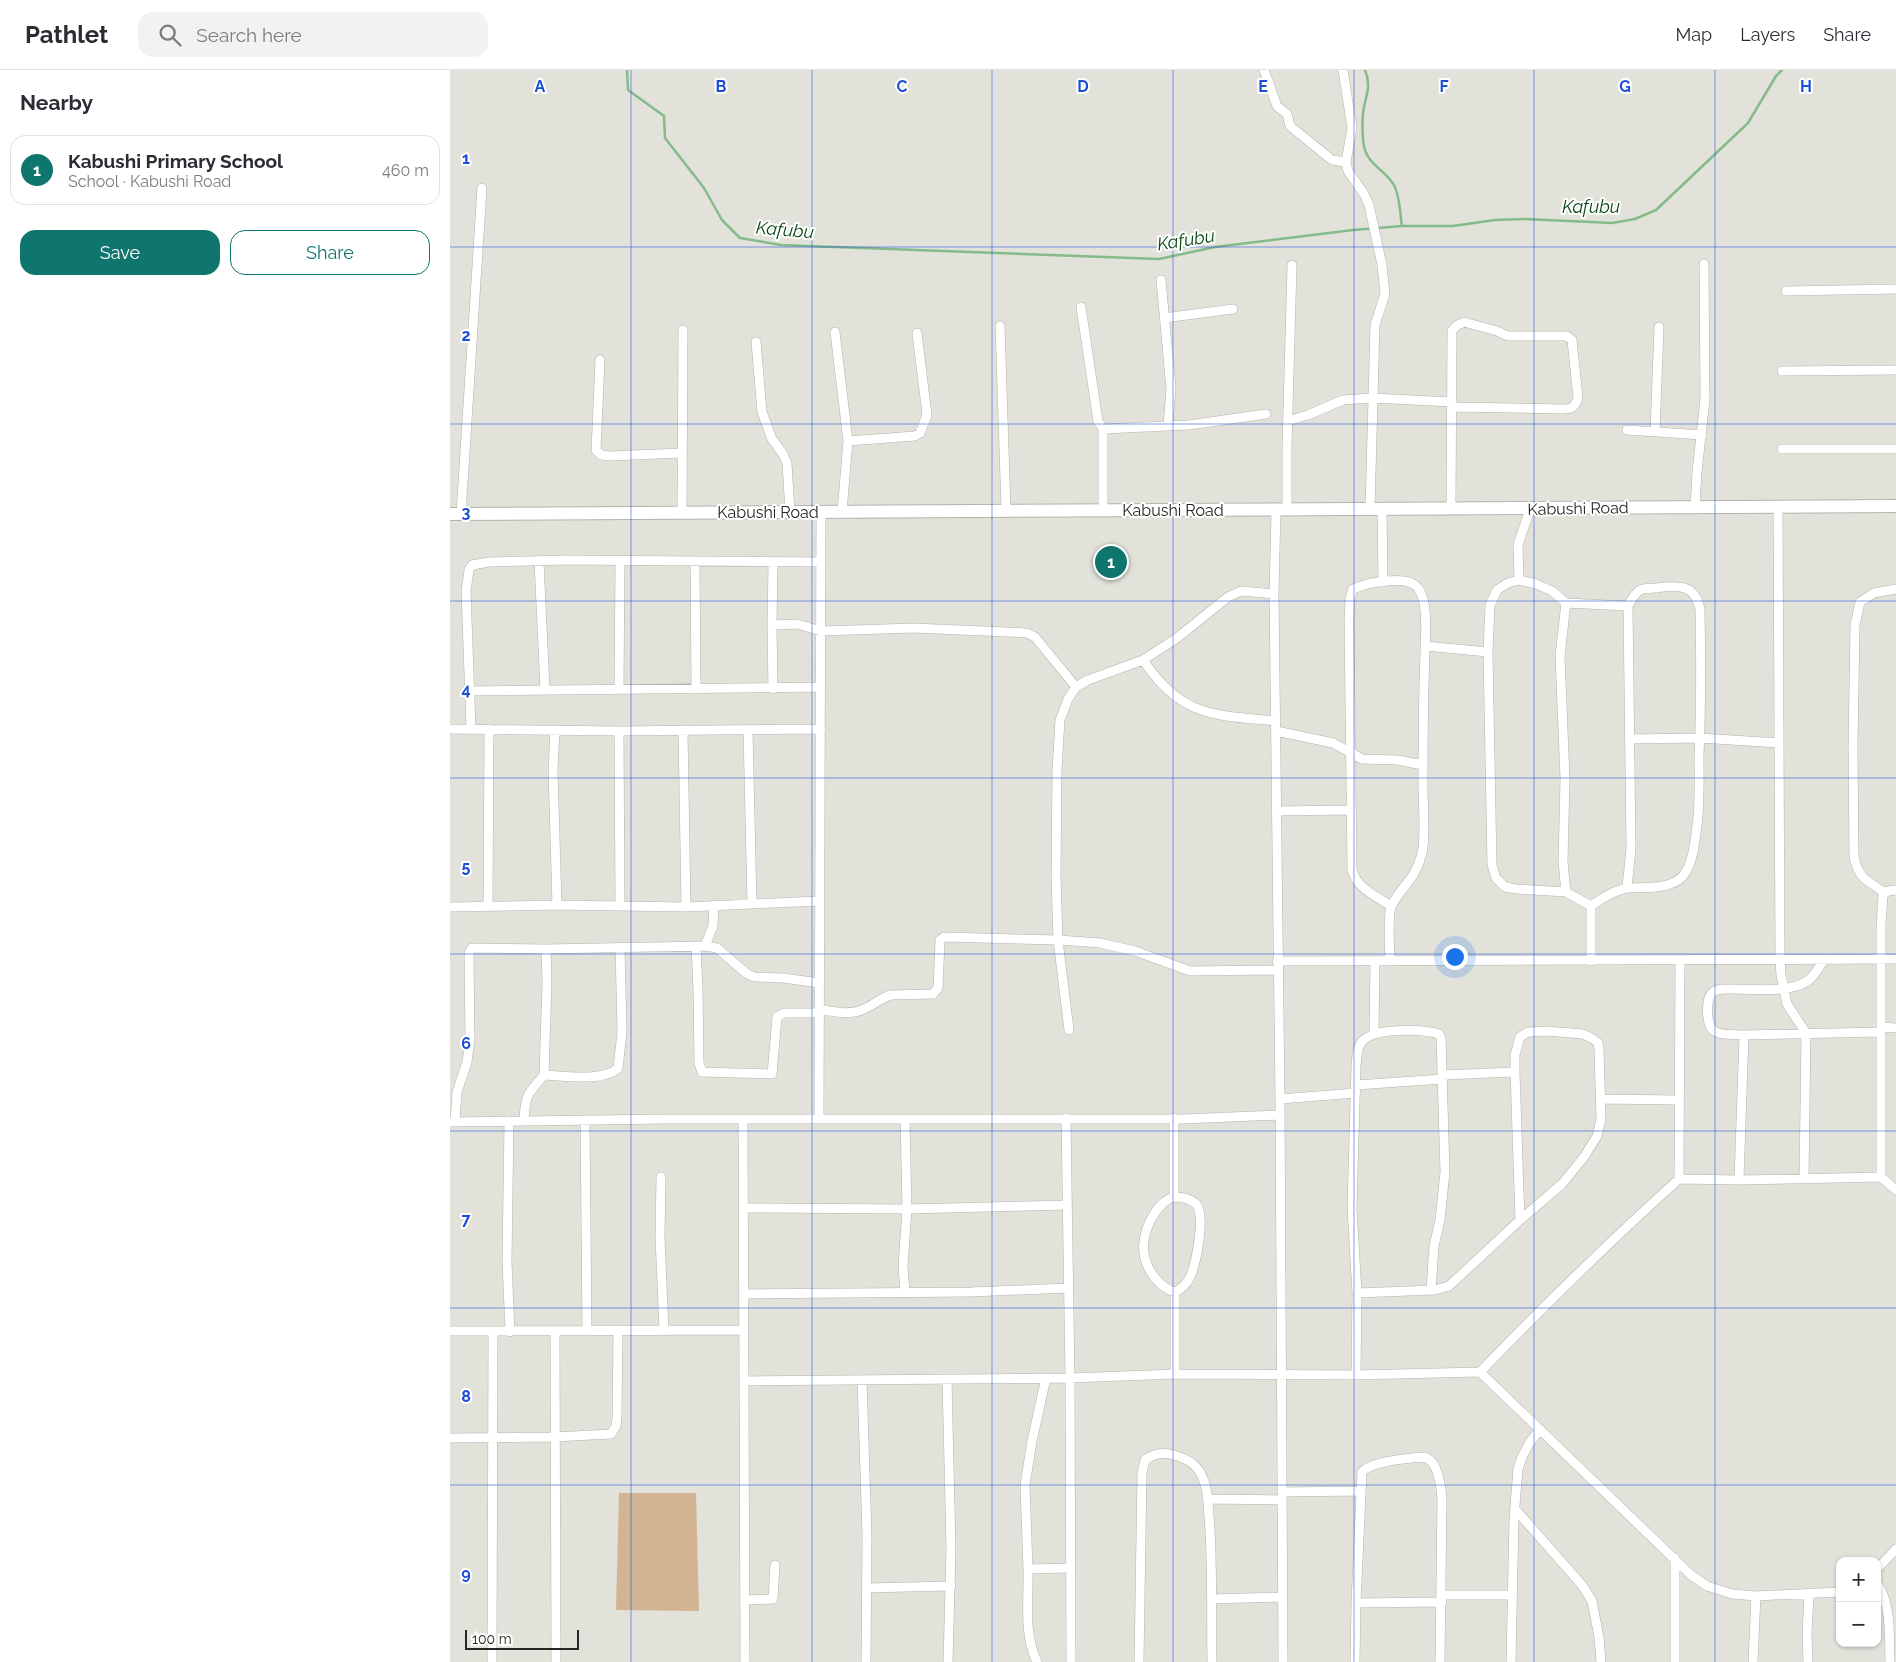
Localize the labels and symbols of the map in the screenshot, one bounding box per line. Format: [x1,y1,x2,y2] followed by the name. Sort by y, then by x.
[535,77,546,96] text: A
[716,77,727,96] text: B
[897,77,908,96] text: C
[1077,77,1089,96] text: D
[1258,77,1268,96] text: E
[1439,77,1449,96] text: F
[1619,77,1631,96] text: G
[1800,77,1812,96] text: H
[462,149,470,168] text: 1
[1562,196,1620,217] water label: Kafubu
[755,217,815,242] water label: Kafubu
[1156,225,1216,254] water label: Kafubu
[461,326,471,345] text: 2
[1527,498,1629,519] street label: Kabushi Road
[1122,501,1224,520] street label: Kabushi Road
[462,503,471,522] text: 3
[717,503,819,522] street label: Kabushi Road
[1095,543,1127,581] pin: 1
[461,680,471,699] text: 4
[462,857,471,876] text: 5
[1442,944,1468,970] your location
[461,1034,471,1053] text: 6
[462,1210,471,1229] text: 7
[461,1387,471,1406] text: 8
[461,1564,471,1583] text: 9
[465,1627,579,1650] scale bar

